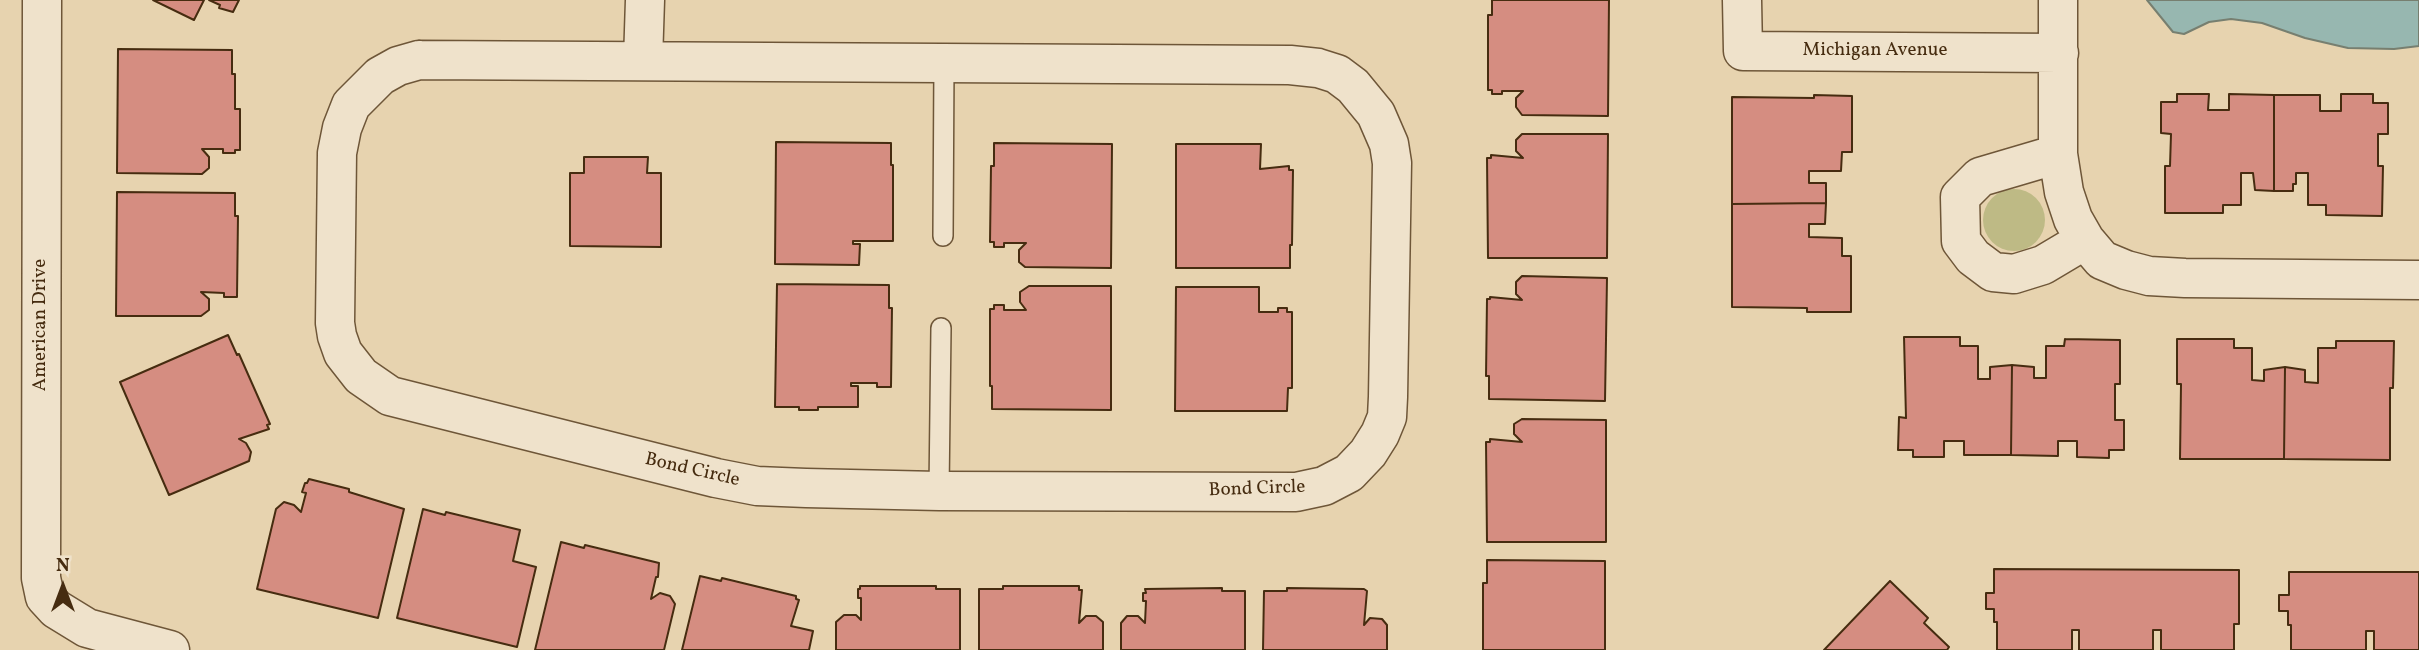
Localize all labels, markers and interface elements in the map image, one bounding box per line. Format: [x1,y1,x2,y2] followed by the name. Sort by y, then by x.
[1803,41,1947,63] street label: Michigan Avenue
[31,259,53,391] street label: American Drive
[642,449,742,493] street label: Bond Circle
[1208,477,1306,503] street label: Bond Circle
[28,552,98,622] north arrow
[56,553,70,579] text: N

